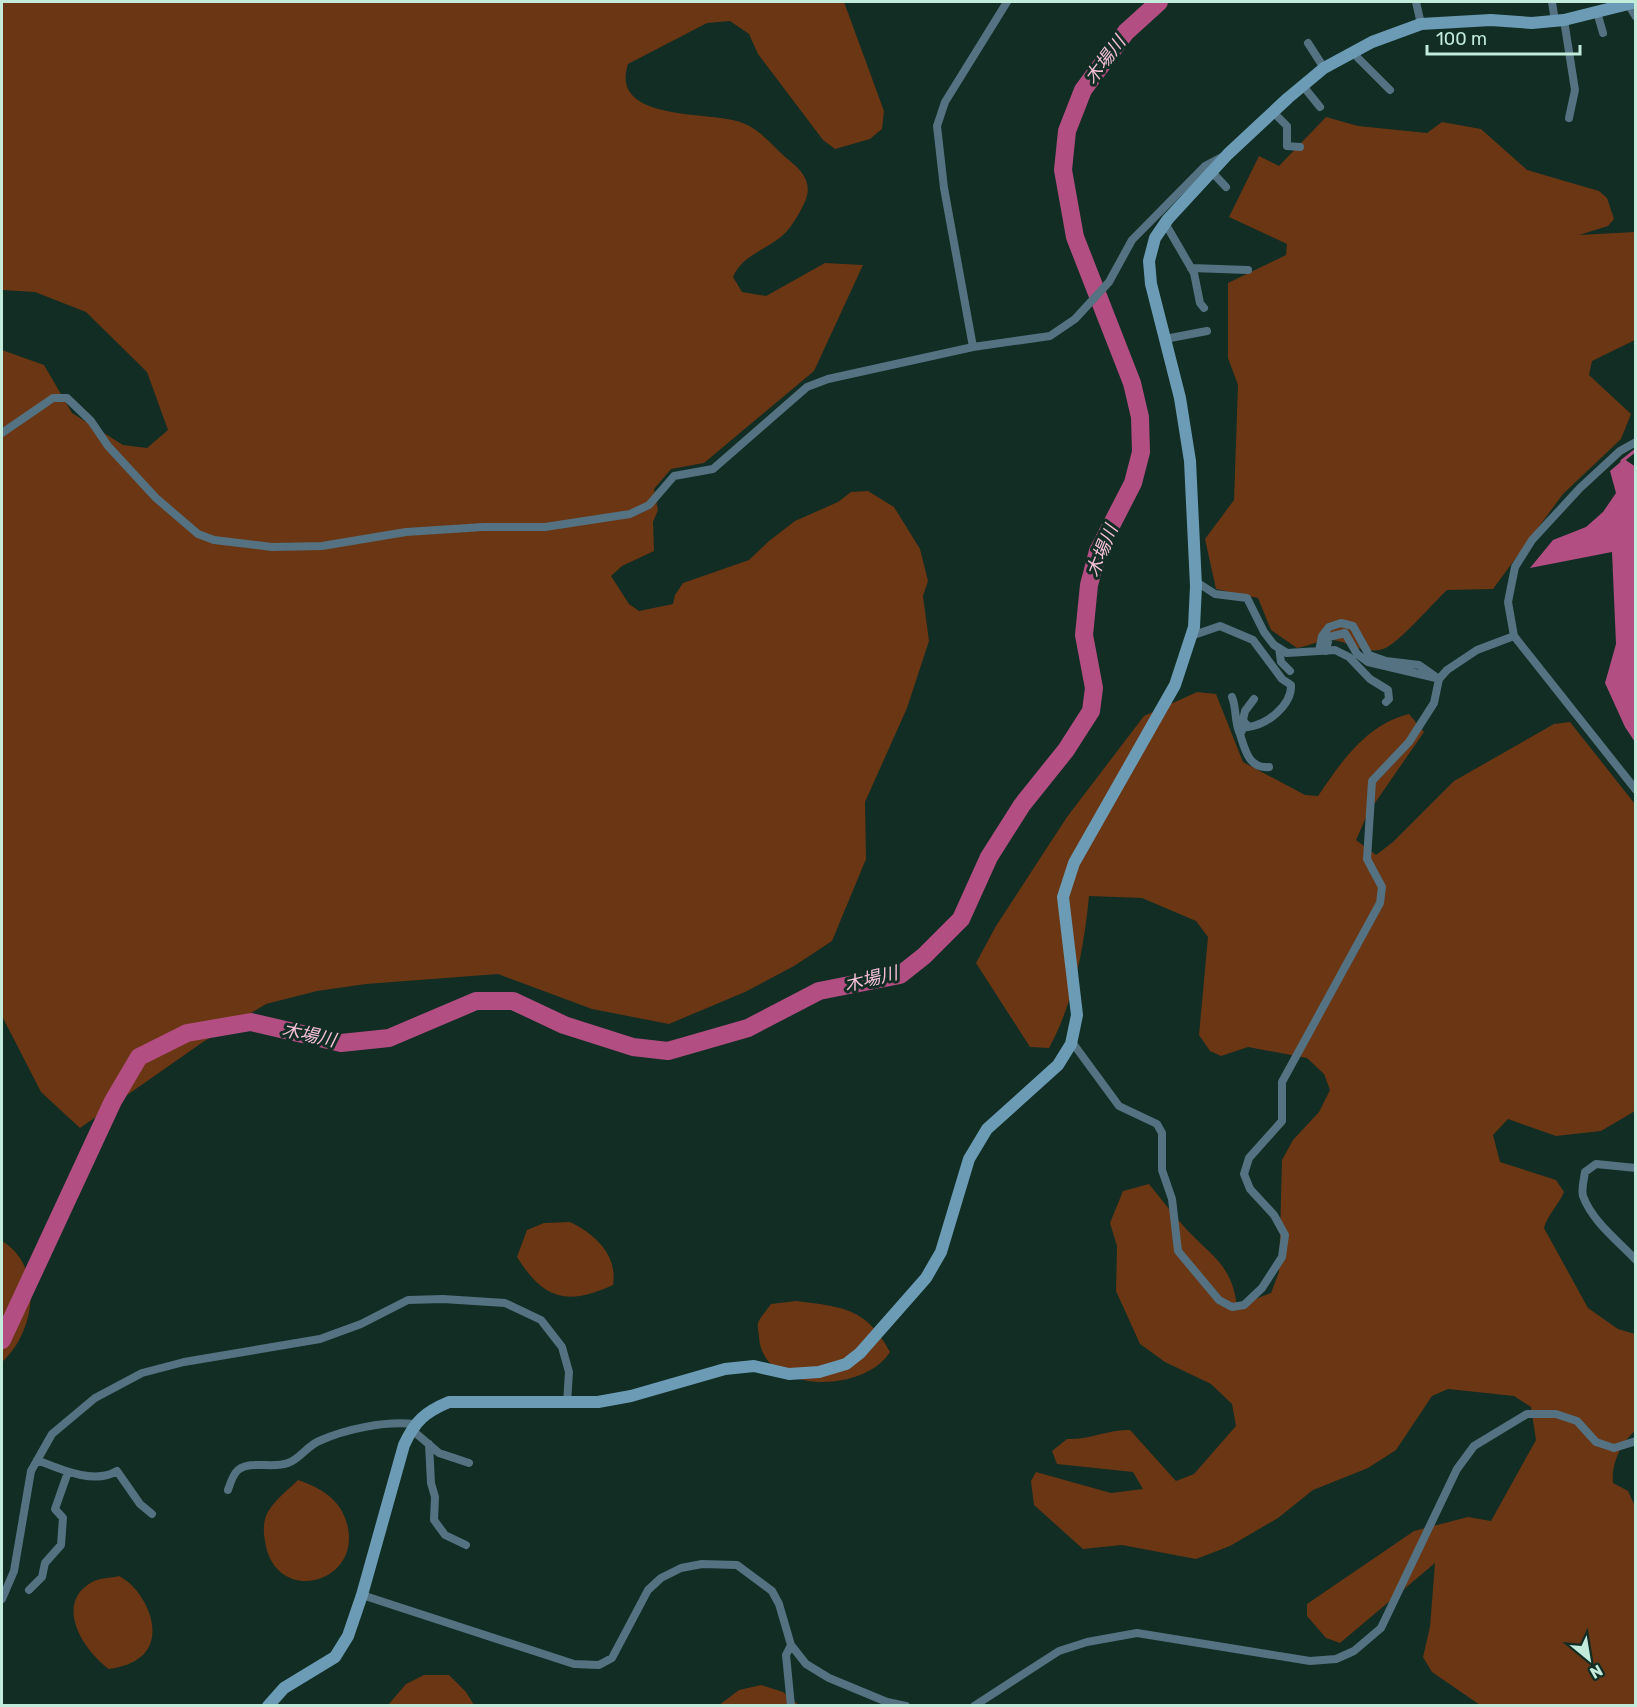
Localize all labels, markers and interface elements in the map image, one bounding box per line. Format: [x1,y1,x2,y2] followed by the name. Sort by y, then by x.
[1427,18,1580,56] scale bar
[1436,28,1487,50] text: 100 m
[1080,30,1131,88] water label: 木場川
[1082,520,1123,580] water label: 木場川
[842,961,902,996] water label: 木場川
[280,1019,340,1052] water label: 木場川
[1559,1629,1619,1689] north arrow
[1587,1660,1606,1683] text: N

